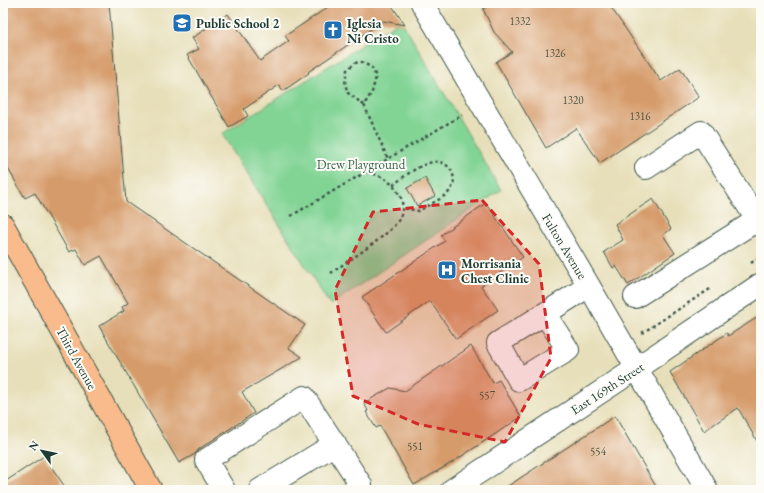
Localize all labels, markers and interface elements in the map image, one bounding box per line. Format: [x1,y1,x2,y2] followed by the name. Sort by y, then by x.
[171,12,193,34] school or university icon: Public School 2
[509,14,531,28] house number: 1332
[196,15,280,32] place label: Public School 2
[347,15,399,47] place label: Iglesia Ni Cristo
[322,19,344,41] church icon: Iglesia Ni Cristo
[544,46,566,60] house number: 1326
[562,93,584,107] house number: 1320
[629,109,651,123] house number: 1316
[317,156,406,173] park label: Drew Playground
[538,210,591,282] street label: Fulton Avenue
[461,255,529,287] place label: Morrisania Chest Clinic
[436,259,458,281] hospital icon: Morrisania Chest Clinic
[52,324,101,393] street label: Third Avenue
[568,358,647,418] street label: East 169th Street
[479,388,496,402] house number: 557
[22,431,62,471] north arrow
[25,438,42,453] text: N
[407,439,423,453] house number: 551
[590,444,607,458] house number: 554

